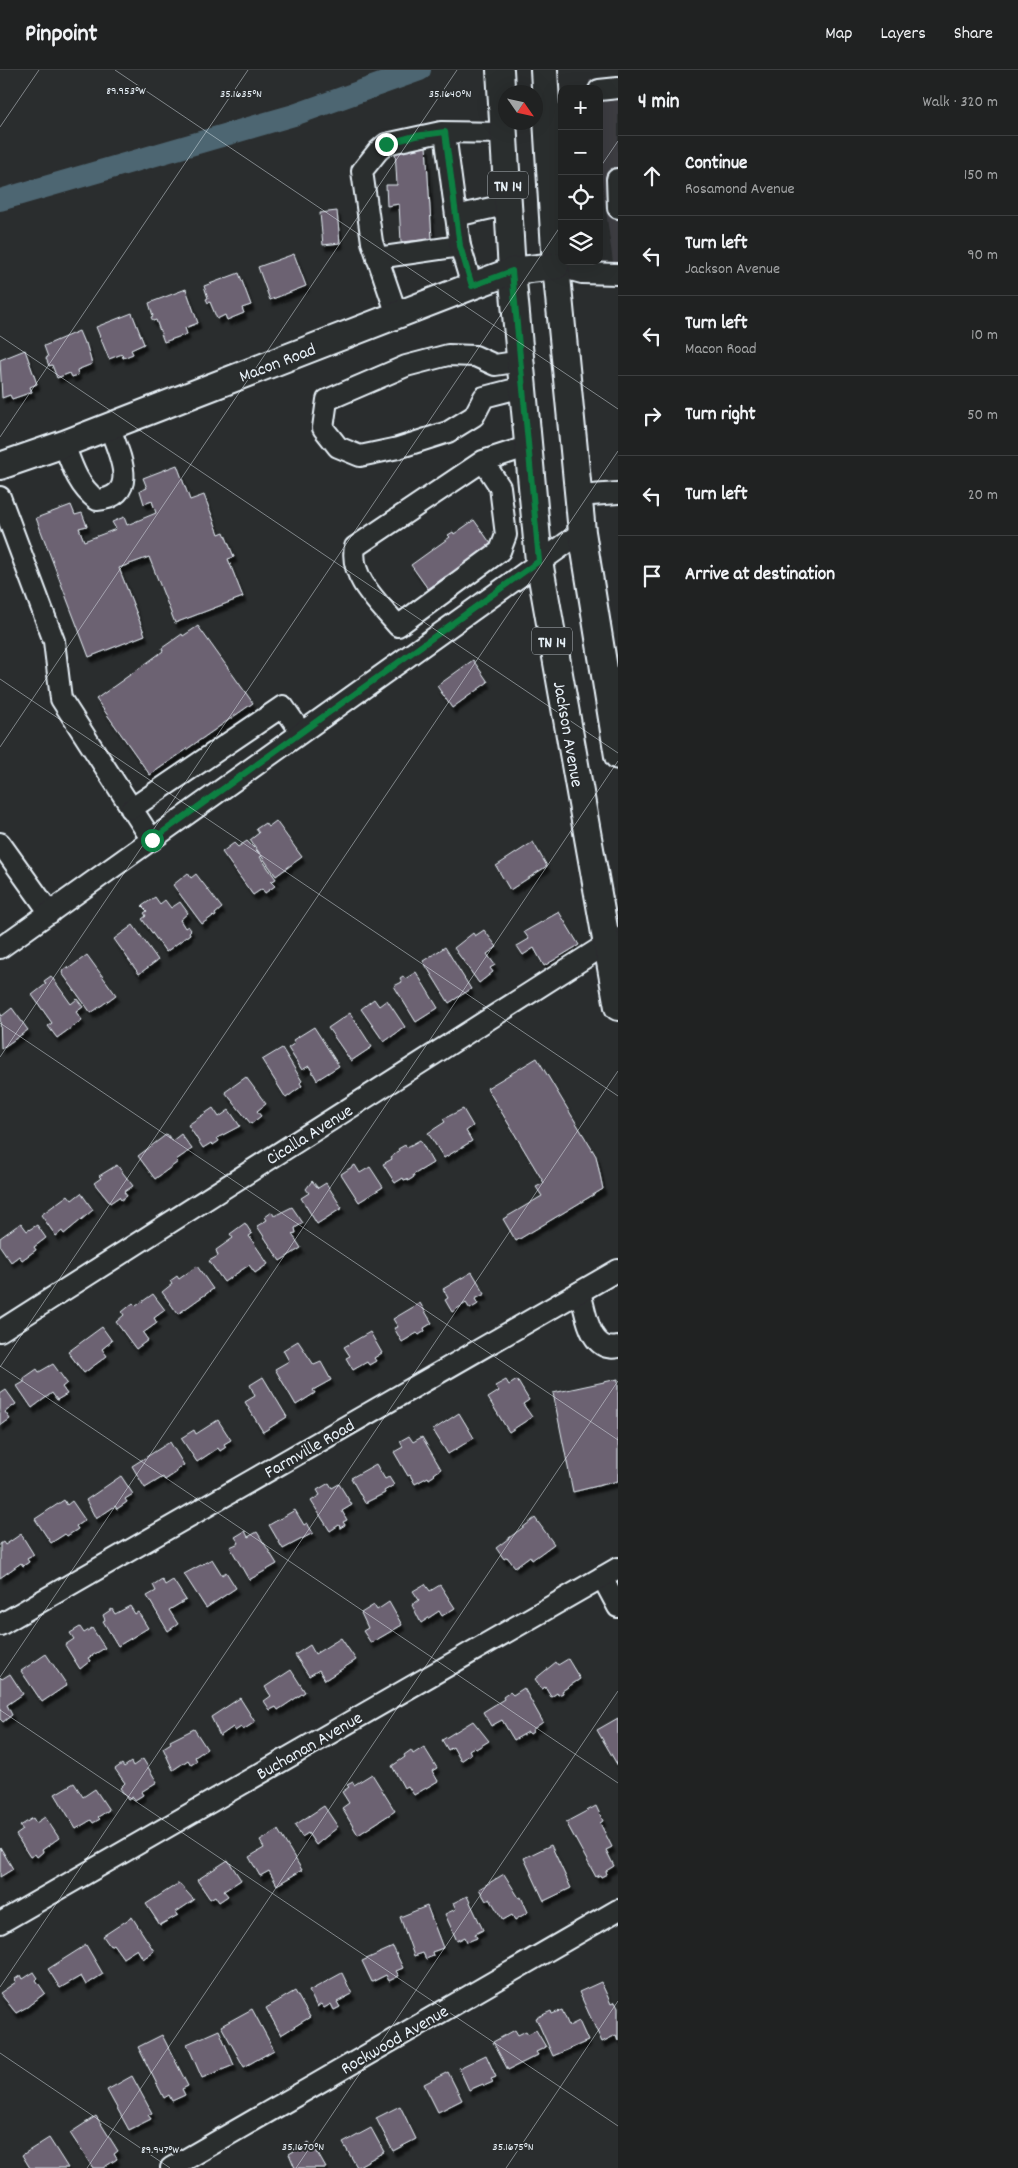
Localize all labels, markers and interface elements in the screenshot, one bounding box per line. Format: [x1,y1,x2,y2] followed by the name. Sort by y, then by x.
[25,18,97,52] text: Pinpoint
[825,22,852,47] text: Map
[880,22,926,47] text: Layers
[954,22,993,47] text: Share
[106,83,146,100] text: 89.953°W
[498,85,543,130] north arrow
[558,85,603,265] map controls
[558,85,603,130] button: +
[220,86,262,103] text: 35.1635°N
[429,86,471,103] text: 35.1640°N
[638,88,680,118] text: 4 min
[922,91,998,114] text: Walk · 320 m
[558,130,603,175] button: −
[375,133,398,156] route end
[685,151,747,178] text: Continue
[638,162,666,190] icon: ahead
[964,164,998,187] text: 150 m
[488,172,528,198] road number: TN 14
[558,175,603,220] button: locate
[685,178,795,201] text: Rosamond Avenue
[558,220,603,265] button: layers
[685,231,748,258] text: Turn left
[638,242,666,270] icon: left
[967,244,998,267] text: 90 m
[685,258,780,281] text: Jackson Avenue
[685,311,748,338] text: Turn left
[638,322,666,350] icon: left
[971,324,998,347] text: 10 m
[236,338,320,390] street label: Macon Road
[685,338,756,361] text: Macon Road
[638,402,666,430] icon: right
[685,402,756,429] text: Turn right
[967,404,998,427] text: 50 m
[638,482,666,510] icon: left
[685,482,748,509] text: Turn left
[968,484,998,507] text: 20 m
[638,562,666,590] icon: arrive
[685,562,835,589] text: Arrive at destination
[532,628,572,654] road number: TN 14
[545,680,588,789] street label: Jackson Avenue
[141,829,164,852] route start
[262,1099,359,1173] street label: Cicalla Avenue
[260,1414,360,1486] street label: Farmville Road
[253,1707,368,1788] street label: Buchanan Avenue
[337,2000,454,2082] street label: Rockwood Avenue
[282,2139,324,2156] text: 35.1670°N
[492,2139,534,2156] text: 35.1675°N
[141,2142,179,2159] text: 89.947°W

